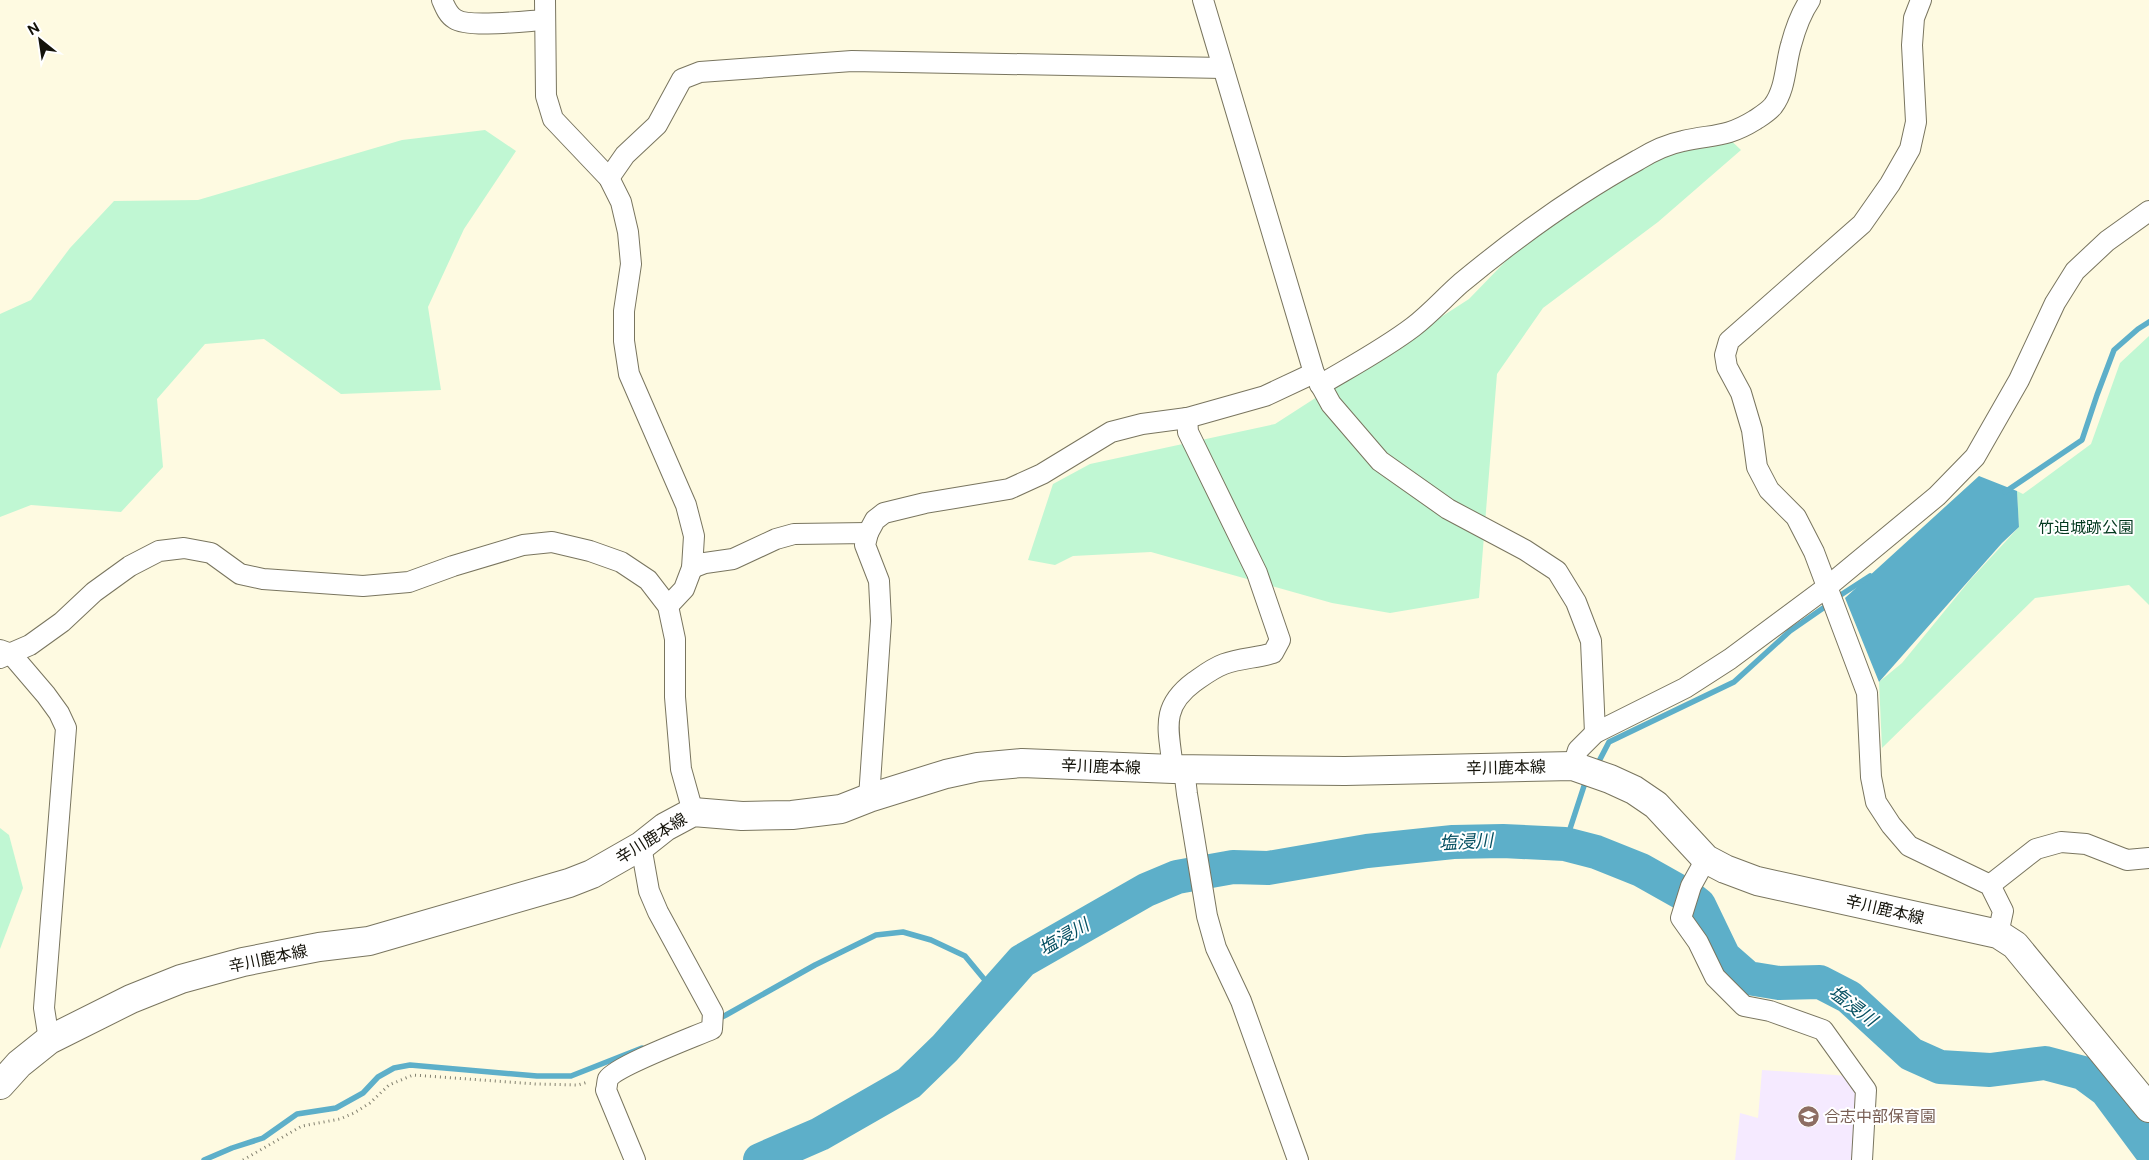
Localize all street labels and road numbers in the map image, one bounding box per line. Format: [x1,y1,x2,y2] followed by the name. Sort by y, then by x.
[1061,756,1141,777] street label: 辛川鹿本線
[1466,757,1546,778] street label: 辛川鹿本線
[612,809,690,868] street label: 辛川鹿本線
[1844,891,1926,928] street label: 辛川鹿本線
[227,941,309,976] street label: 辛川鹿本線

